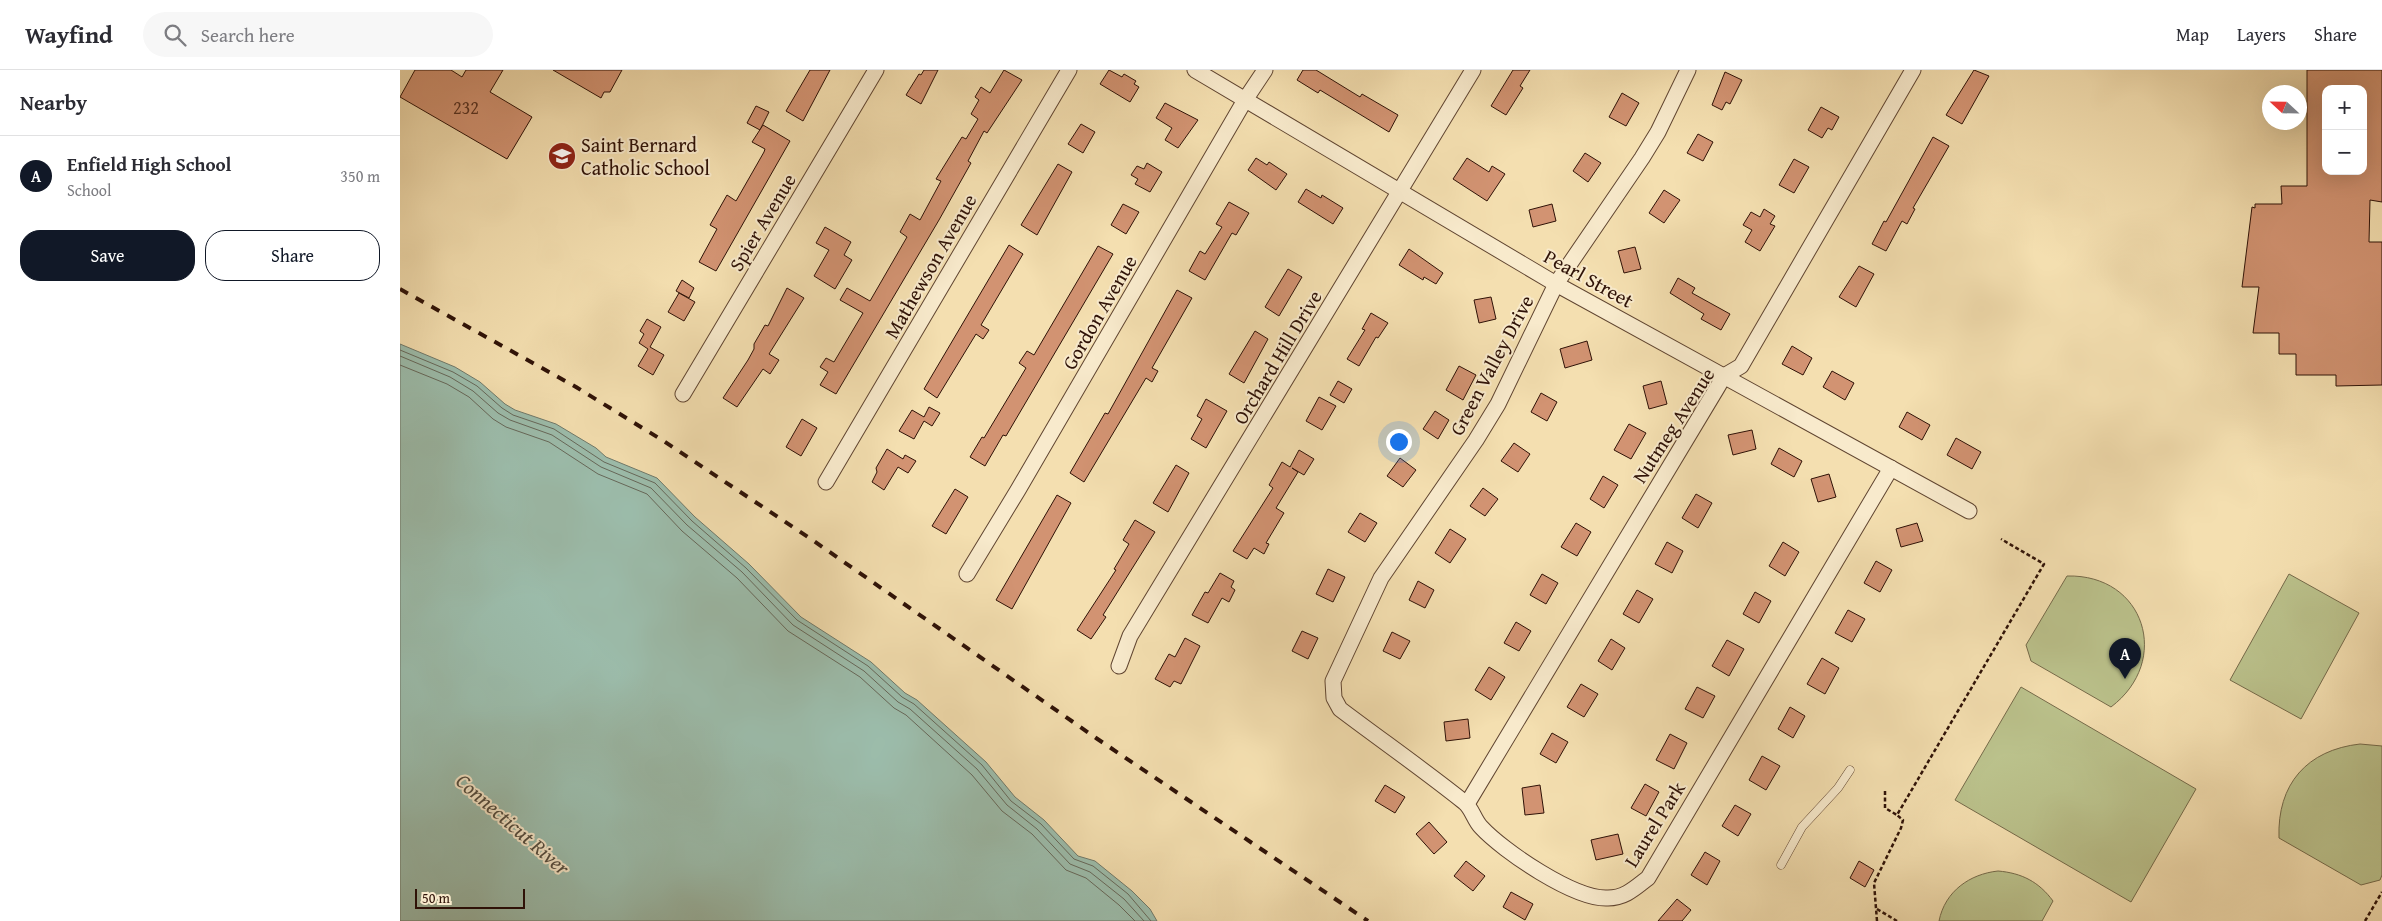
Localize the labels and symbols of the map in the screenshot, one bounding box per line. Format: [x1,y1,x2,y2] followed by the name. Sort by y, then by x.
[2262,85,2307,130] north arrow
[453,94,479,121] house number: 232
[581,130,710,182] place label: Saint Bernard Catholic School
[547,141,577,171] school or university icon: Saint Bernard Catholic School
[721,168,803,276] street label: Spier Avenue
[877,188,983,344] street label: Mathewson Avenue
[1539,241,1639,315] street label: Pearl Street
[1054,249,1144,375] street label: Gordon Avenue
[1225,284,1329,430] street label: Orchard Hill Drive
[1442,290,1540,440] street label: Green Valley Drive
[1625,362,1721,488] street label: Nutmeg Avenue
[1386,429,1412,455] your location
[2109,638,2141,679] pin: A
[449,766,578,883] water label: Connecticut River
[1616,775,1692,872] street label: Laurel Park
[415,886,525,909] scale bar

